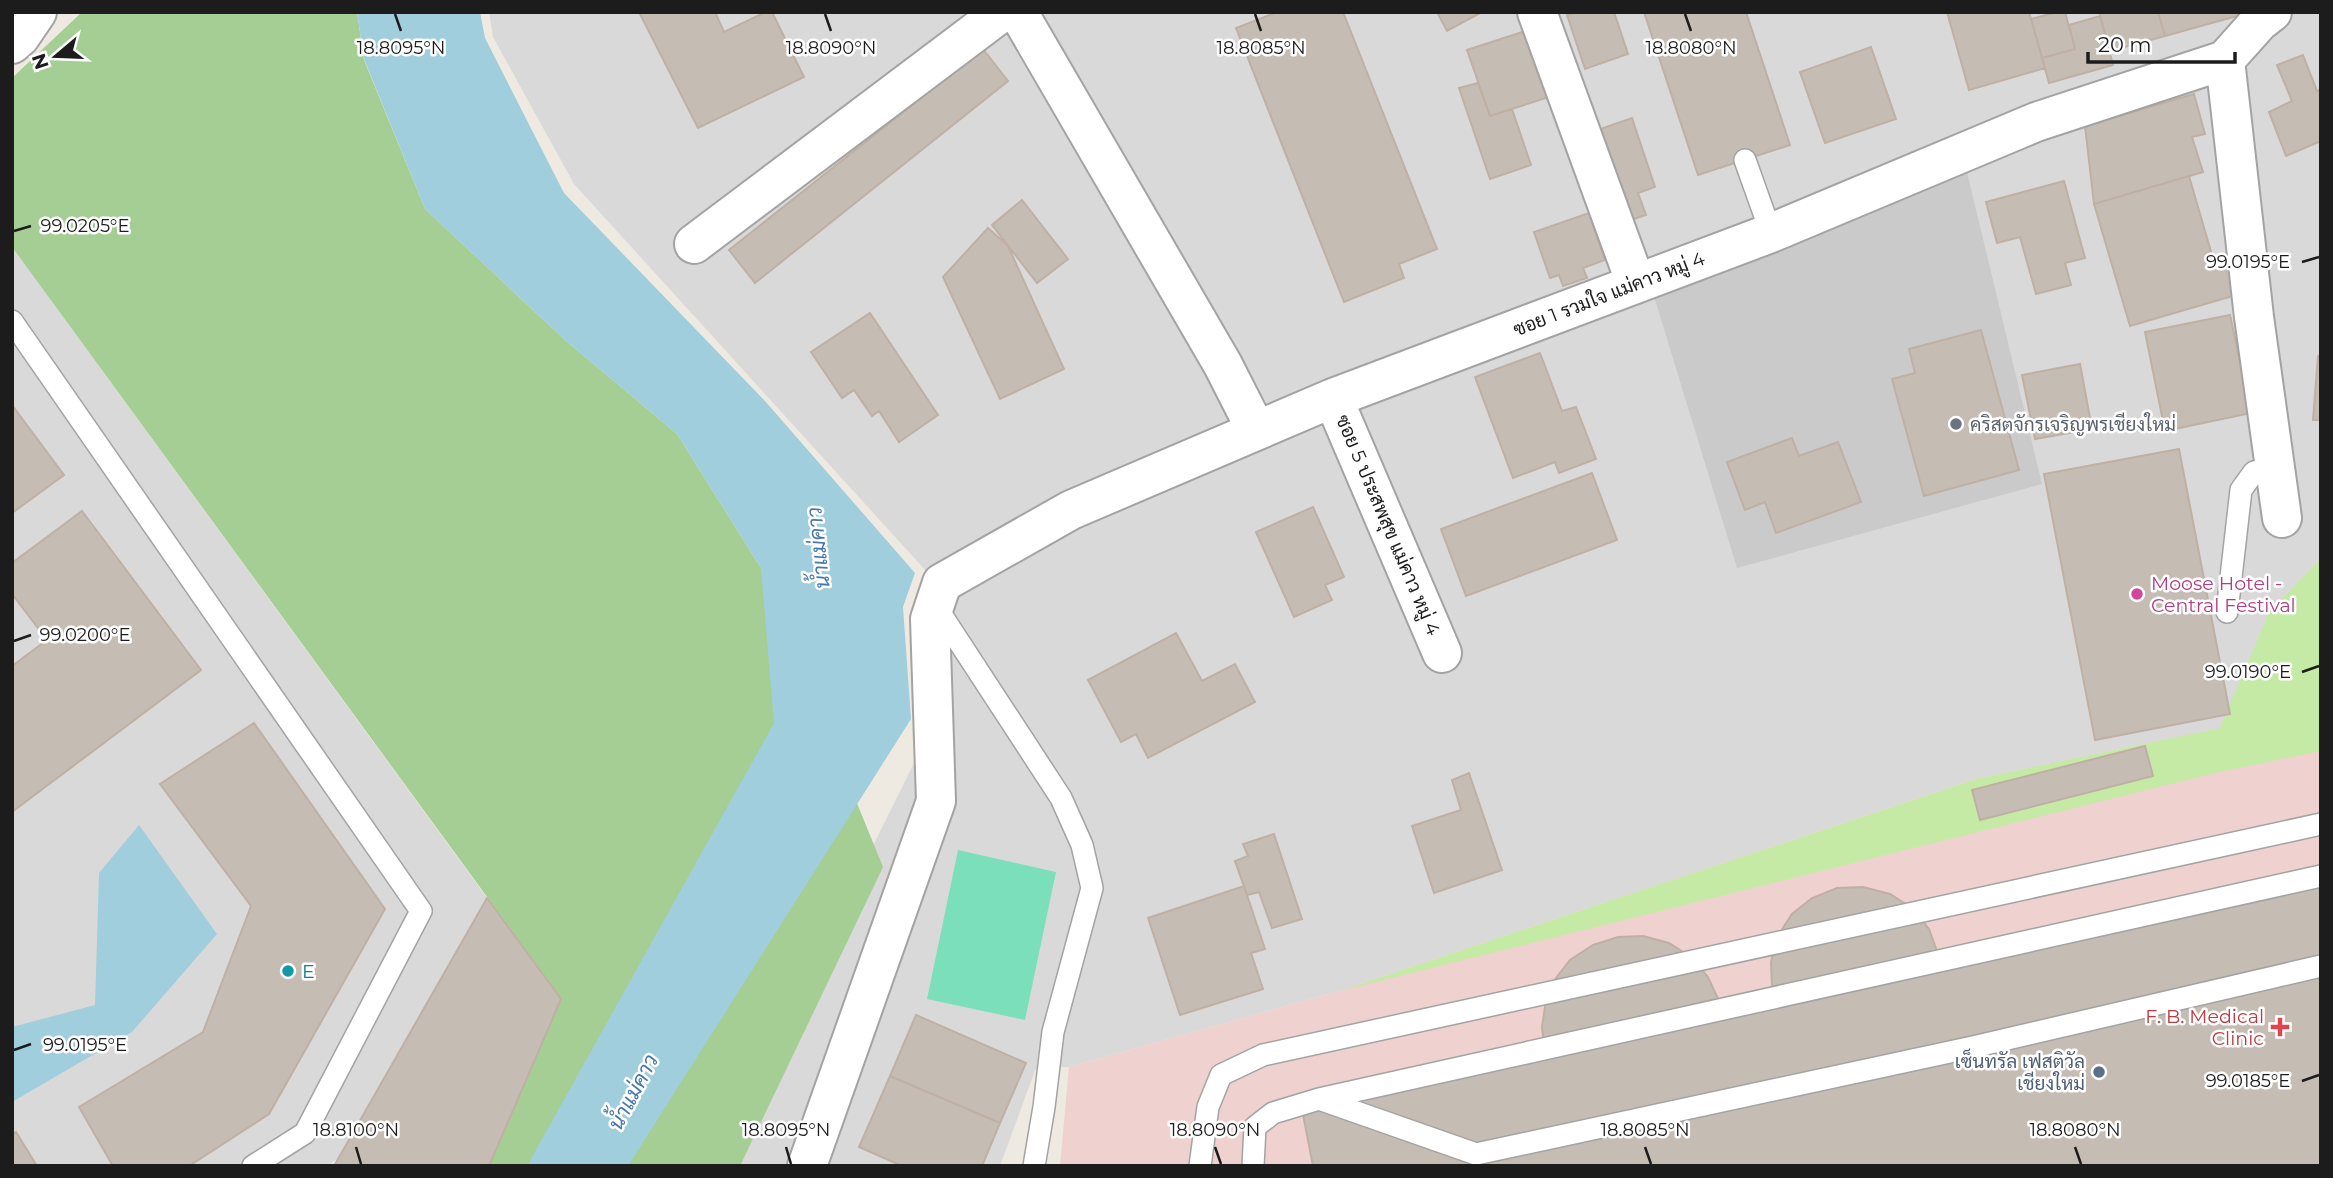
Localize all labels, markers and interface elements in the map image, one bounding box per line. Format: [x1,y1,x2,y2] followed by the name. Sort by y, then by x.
[21,21,91,91] north arrow
[2088,21,2235,65] scale bar
[2098,32,2152,57] text: 20 m
[357,37,445,59] text: 18.8095°N
[786,37,876,59] text: 18.8090°N
[1216,37,1306,59] text: 18.8085°N
[1645,37,1737,59] text: 18.8080°N
[27,50,54,72] text: N
[41,215,129,237] text: 99.0205°E
[1510,246,1709,343] street label: ซอย 1 รวมใจ แม่คาว หมู่ 4
[2206,251,2290,273] text: 99.0195°E
[1329,411,1445,640] street label: ซอย 5 ประสพสุข แม่คาว หมู่ 4
[1970,412,2176,436] place label: คริสตจักรเจริญพรเชียงใหม่
[1948,416,1964,432] marker: คริสตจักรเจริญพรเชียงใหม่
[796,506,835,591] water label: น้ำแม่คาว
[2151,572,2296,617] place label: Moose Hotel - Central Festival
[2129,586,2145,602] marker: Moose Hotel - Central Festival
[40,624,130,646] text: 99.0200°E
[2205,661,2291,683] text: 99.0190°E
[302,960,315,983] place label: E
[280,963,296,979] marker: E
[2145,1005,2264,1050] place label: F. B. Medical Clinic
[2270,1017,2290,1037] marker: F. B. Medical Clinic
[43,1034,127,1056] text: 99.0195°E
[598,1047,663,1134] water label: น้ำแม่คาว
[1955,1048,2085,1095] place label: เซ็นทรัล เฟสติวัล เชียงใหม่
[2091,1064,2107,1080] marker: เซ็นทรัล เฟสติวัล เชียงใหม่
[2206,1070,2290,1092] text: 99.0185°E
[313,1119,399,1141] text: 18.8100°N
[742,1119,830,1141] text: 18.8095°N
[1170,1119,1260,1141] text: 18.8090°N
[1600,1119,1690,1141] text: 18.8085°N
[2029,1119,2121,1141] text: 18.8080°N

